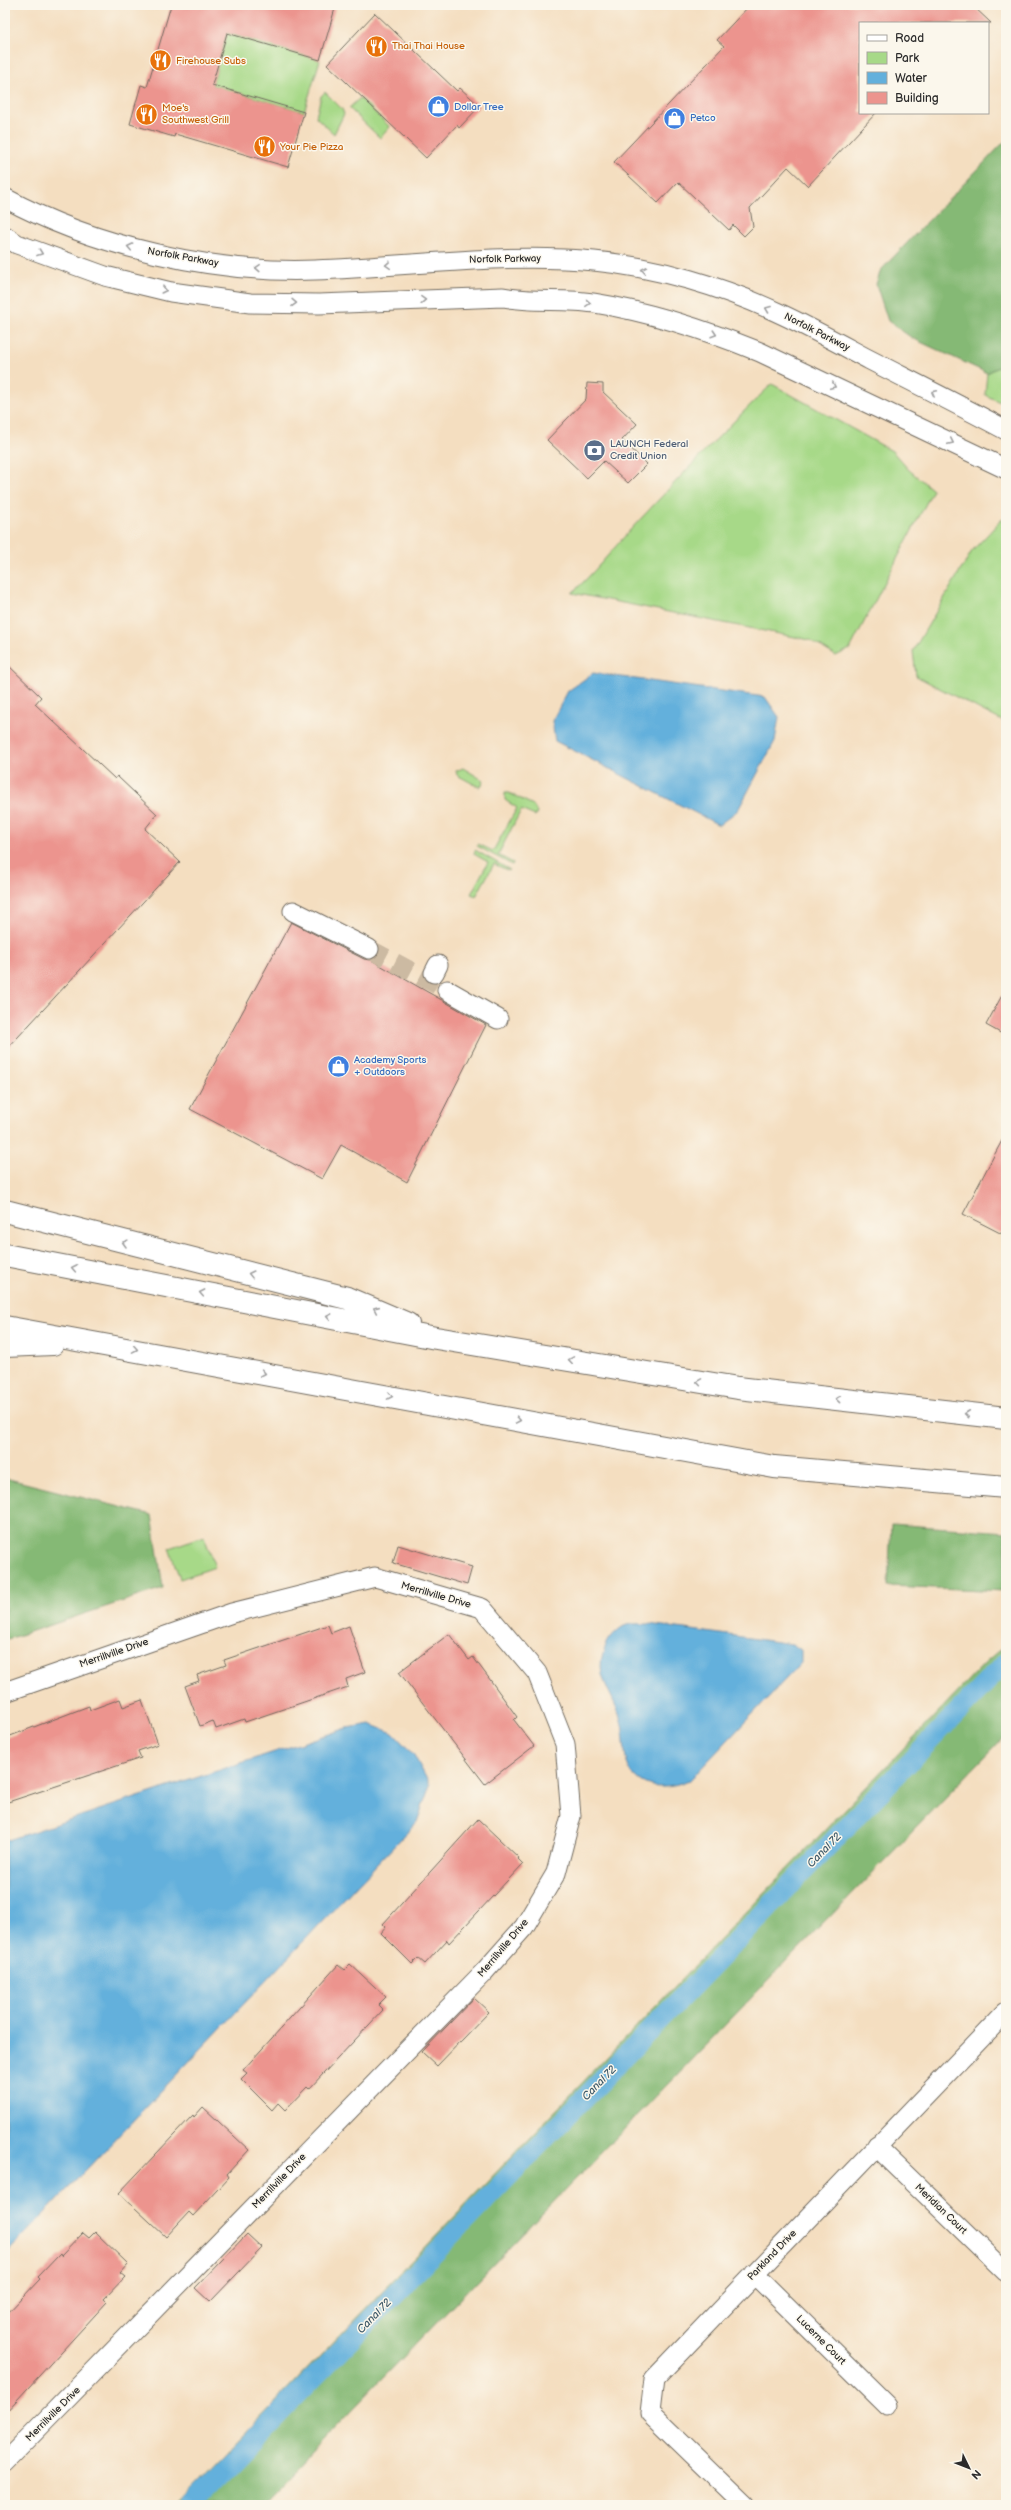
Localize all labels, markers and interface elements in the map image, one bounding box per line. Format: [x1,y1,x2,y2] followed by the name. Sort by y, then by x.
[859,22,989,114] legend
[895,31,924,46] text: Road
[363,33,389,59] restaurant icon: Thai Thai House
[392,40,465,52] place label: Thai Thai House
[148,48,174,74] restaurant icon: Firehouse Subs
[895,51,919,66] text: Park
[176,55,246,67] place label: Firehouse Subs
[895,71,927,86] text: Water
[895,91,939,106] text: Building
[425,94,451,120] shop icon: Dollar Tree
[133,101,159,127] restaurant icon: Moe's Southwest Grill
[454,101,504,113] place label: Dollar Tree
[162,102,229,126] place label: Moe's Southwest Grill
[661,105,687,131] shop icon: Petco
[690,112,716,124] place label: Petco
[251,134,277,160] restaurant icon: Your Pie Pizza
[279,141,344,153] place label: Your Pie Pizza
[127,244,133,252] one-way arrow
[147,245,220,269] street label: Norfolk Parkway
[37,248,44,256] one-way arrow
[469,252,542,266] street label: Norfolk Parkway
[385,260,391,269] one-way arrow
[255,263,261,272] one-way arrow
[641,267,647,275] one-way arrow
[161,286,168,294] one-way arrow
[420,296,426,304] one-way arrow
[291,299,297,307] one-way arrow
[585,299,591,308] one-way arrow
[765,305,772,313] one-way arrow
[782,310,852,354] street label: Norfolk Parkway
[711,329,718,338] one-way arrow
[829,381,837,389] one-way arrow
[931,390,938,397] one-way arrow
[582,437,608,463] bank icon: LAUNCH Federal Credit Union
[947,437,954,445] one-way arrow
[610,438,688,462] place label: LAUNCH Federal Credit Union
[326,1053,352,1079] shop icon: Academy Sports + Outdoors
[354,1054,426,1078] place label: Academy Sports + Outdoors
[121,1239,128,1247] one-way arrow
[71,1265,77,1273] one-way arrow
[248,1270,255,1279] one-way arrow
[199,1289,205,1297] one-way arrow
[372,1306,380,1314] one-way arrow
[326,1313,332,1322] one-way arrow
[132,1345,138,1353] one-way arrow
[568,1356,574,1365] one-way arrow
[259,1368,266,1377] one-way arrow
[696,1378,703,1386] one-way arrow
[387,1392,394,1400] one-way arrow
[835,1395,841,1404] one-way arrow
[964,1409,970,1418] one-way arrow
[515,1415,521,1424] one-way arrow
[400,1579,472,1611] street label: Merrillville Drive
[78,1636,150,1670] street label: Merrillville Drive
[804,1829,844,1870] water label: Canal 72
[475,1916,531,1980] street label: Merrillville Drive
[579,2062,619,2103] water label: Canal 72
[250,2151,308,2211] street label: Merrillville Drive
[913,2181,969,2237] street label: Meridian Court
[745,2227,799,2283] street label: Parkland Drive
[354,2295,394,2336] water label: Canal 72
[794,2313,848,2367] street label: Lucerne Court
[23,2384,83,2444] street label: Merrillville Drive
[949,2448,989,2488] north arrow
[968,2467,984,2482] text: N

